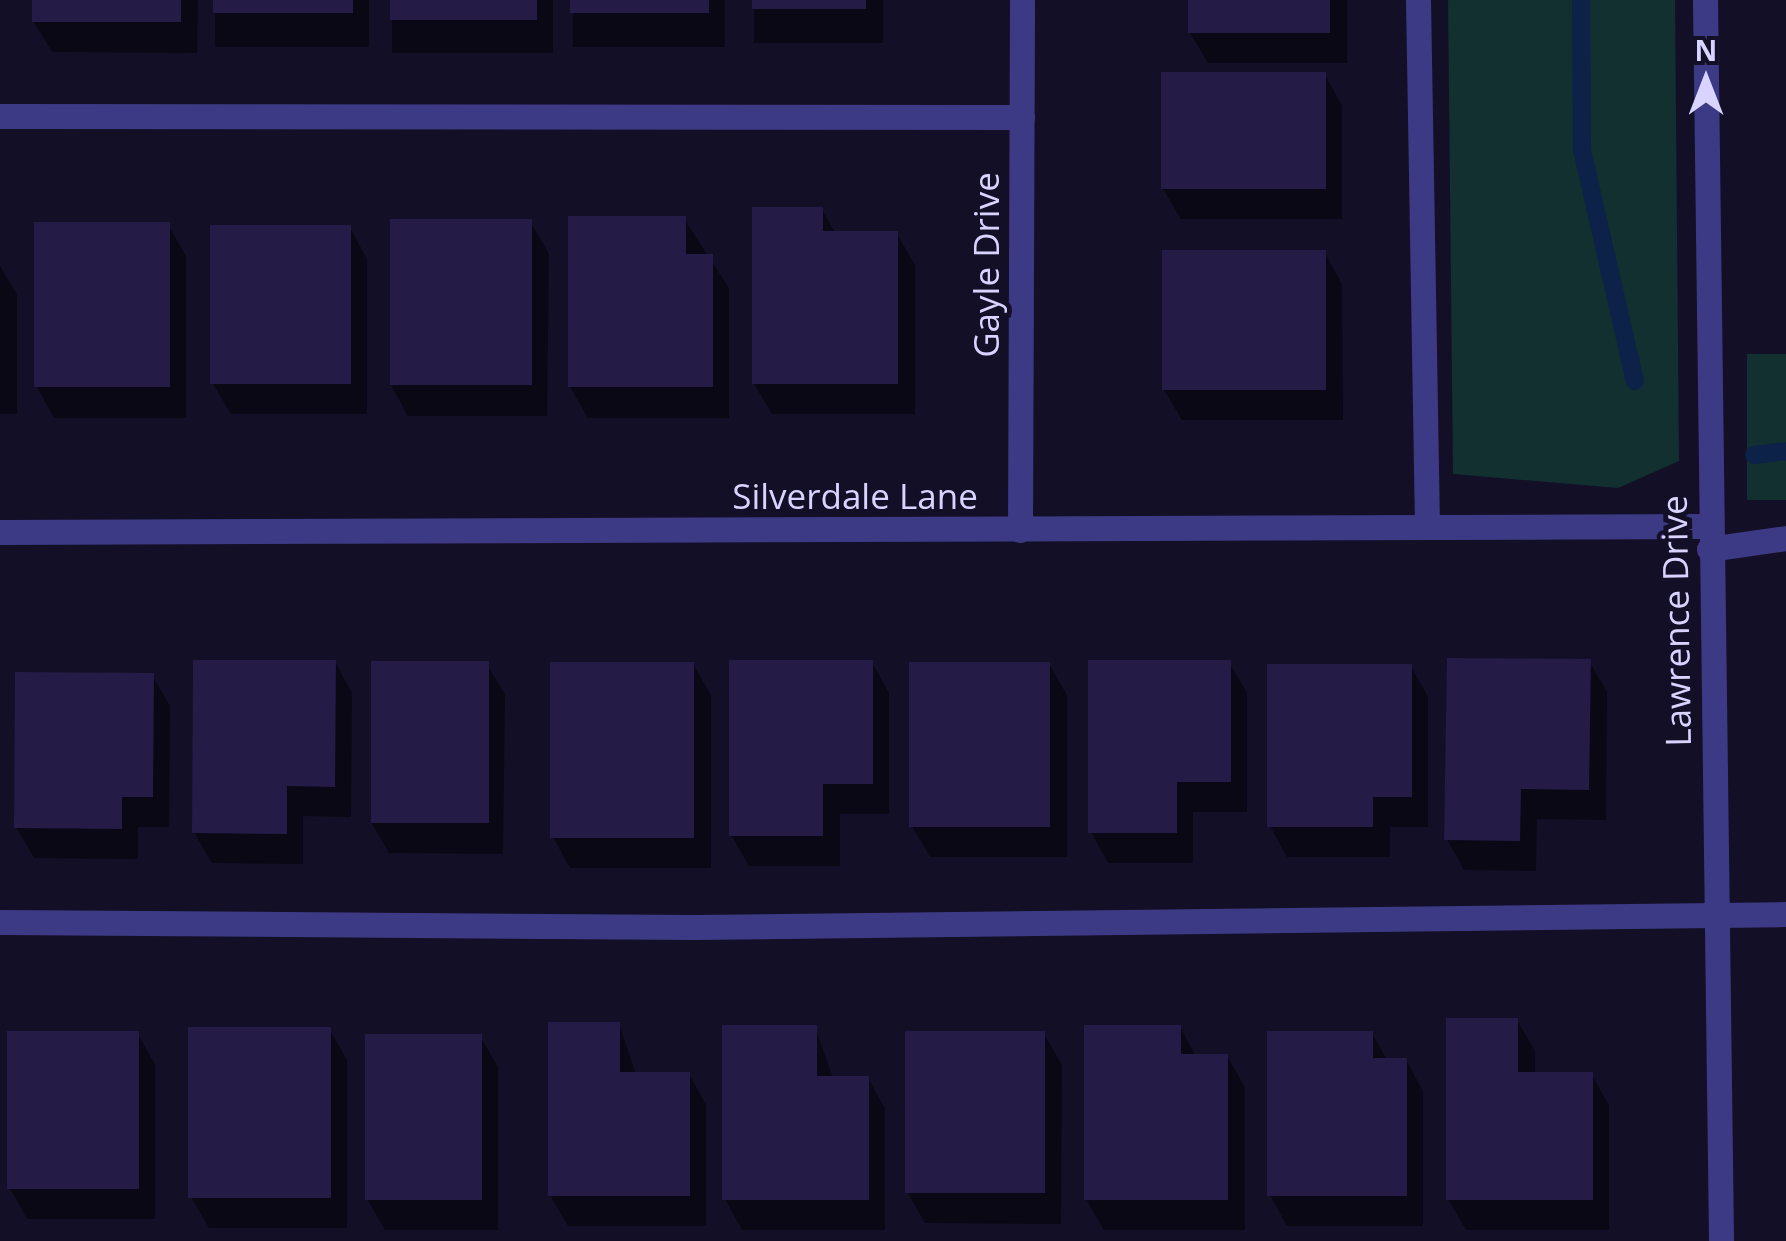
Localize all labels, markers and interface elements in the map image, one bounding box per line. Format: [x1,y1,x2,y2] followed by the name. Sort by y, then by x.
[1656,30,1756,130] north arrow
[1695,31,1717,69] text: N
[965,172,1007,358] street label: Gayle Drive
[732,475,978,517] street label: Silverdale Lane
[1653,495,1699,747] street label: Lawrence Drive

